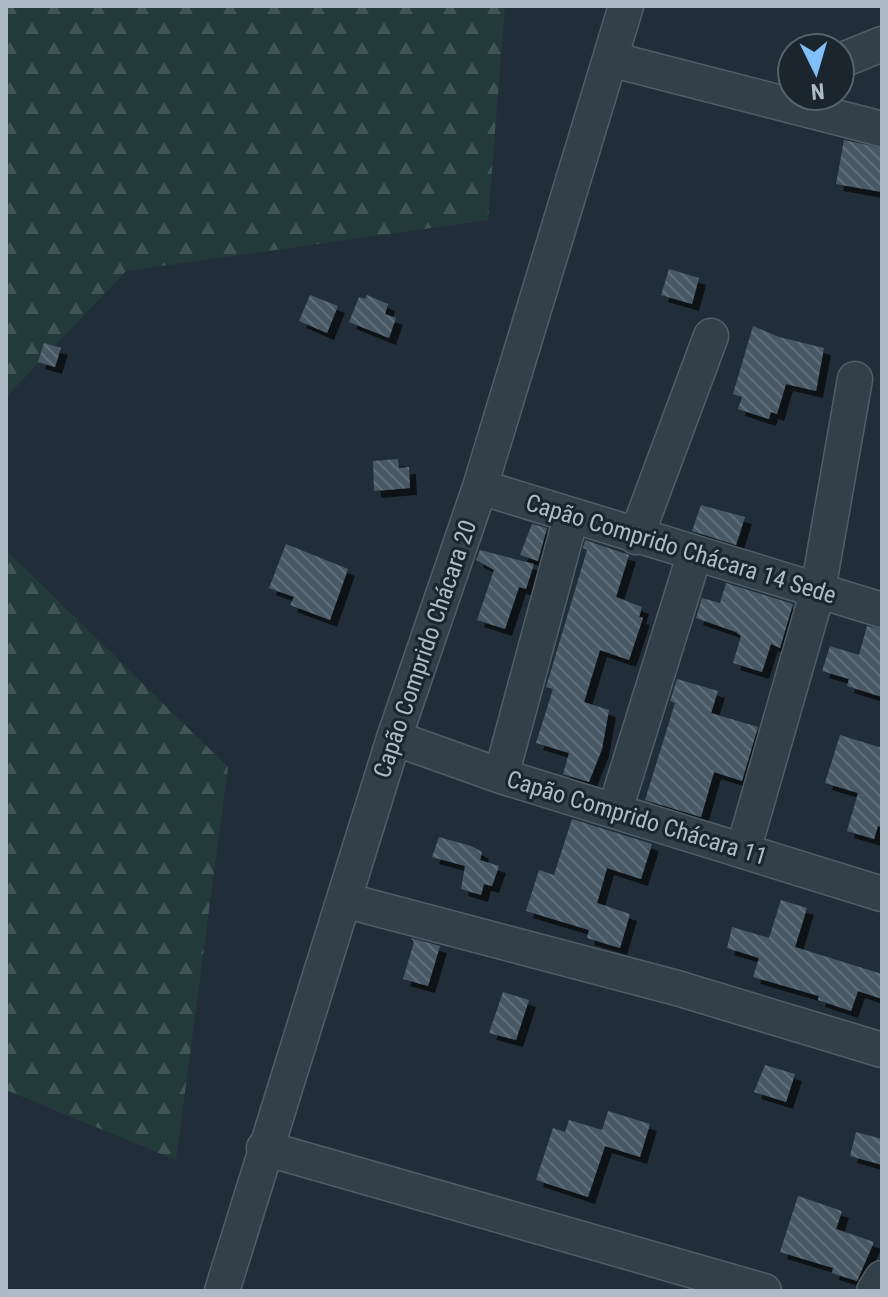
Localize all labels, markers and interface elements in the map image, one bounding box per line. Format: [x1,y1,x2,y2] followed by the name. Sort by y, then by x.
[776,32,856,112] north arrow
[810,78,826,104] text: N
[522,488,840,610] street label: Capão Comprido Chácara 14 Sede
[368,516,482,782] street label: Capão Comprido Chácara 20
[503,765,771,871] street label: Capão Comprido Chácara 11

